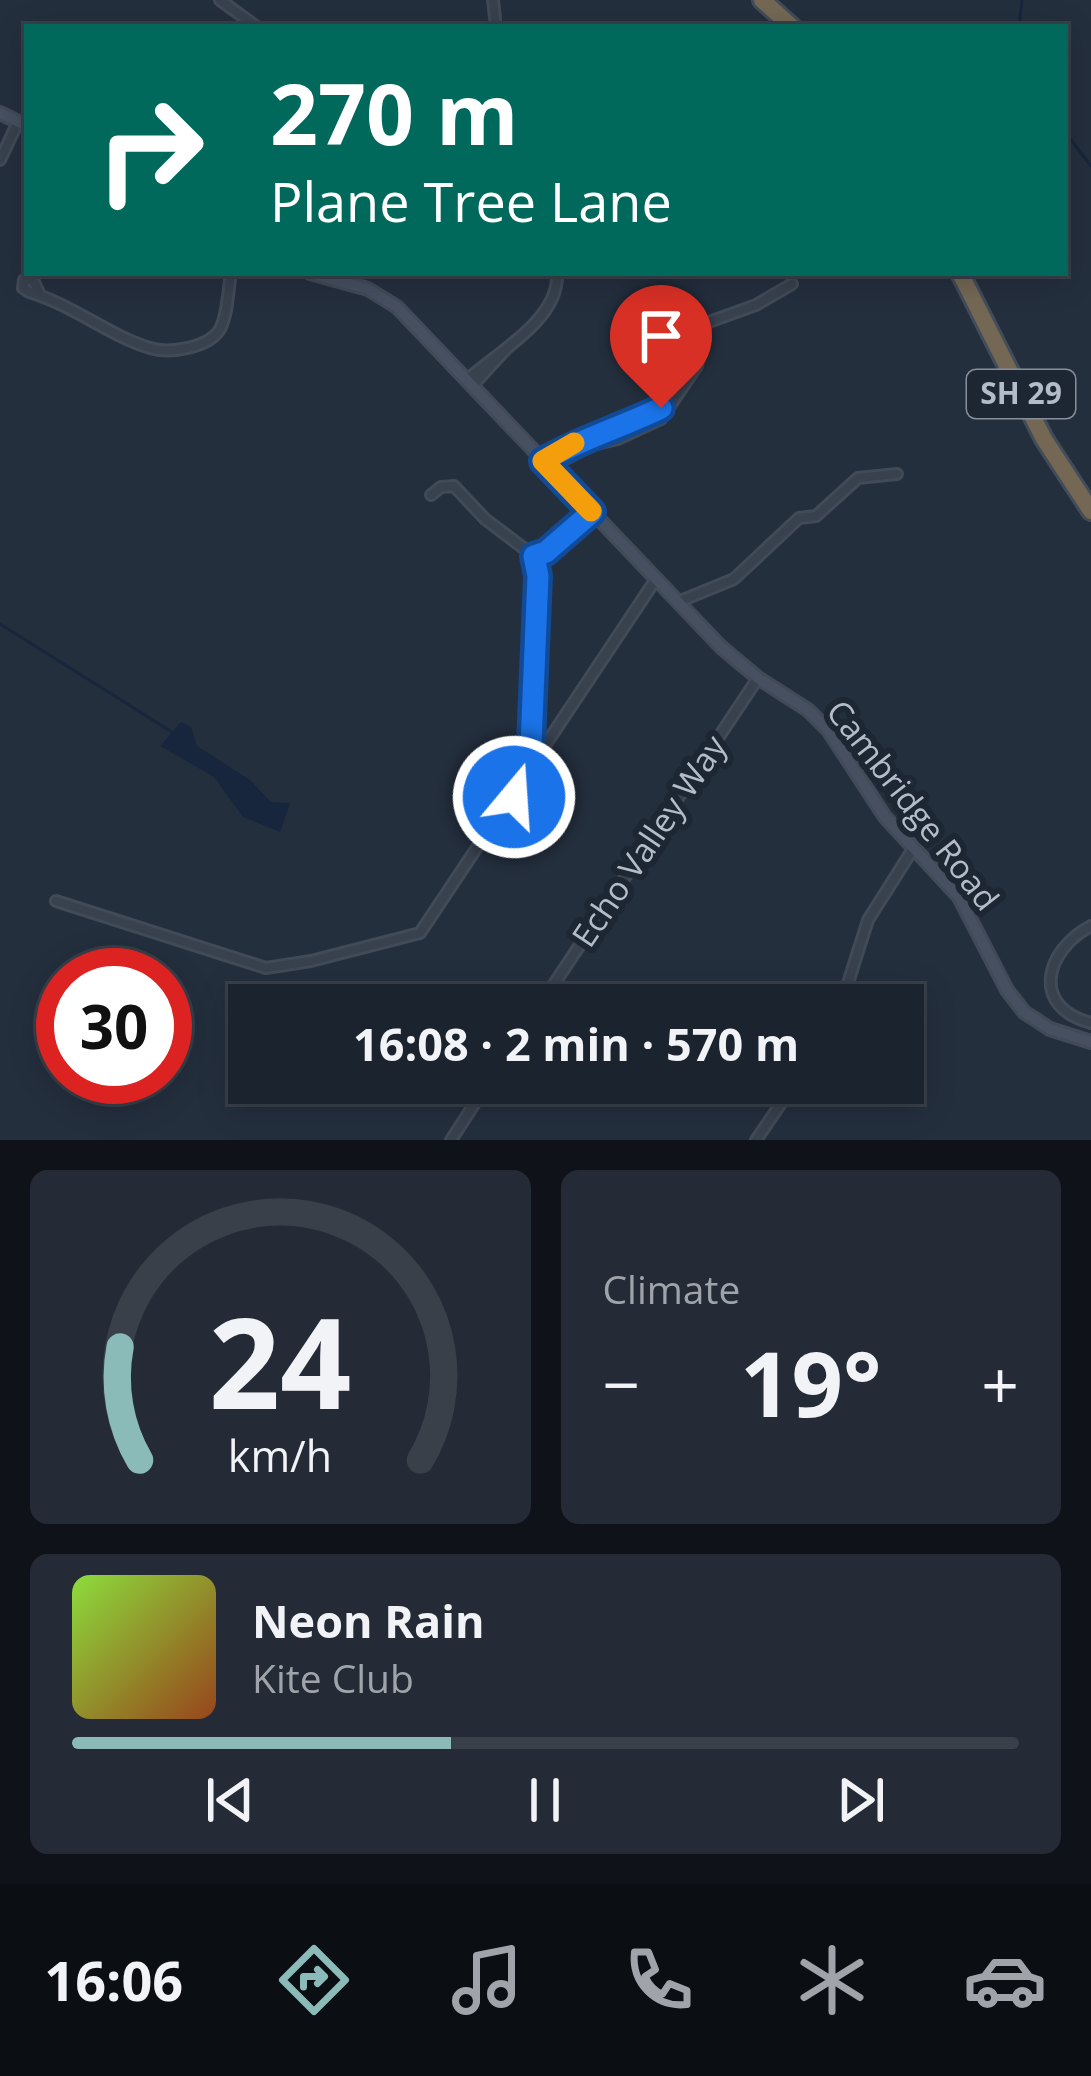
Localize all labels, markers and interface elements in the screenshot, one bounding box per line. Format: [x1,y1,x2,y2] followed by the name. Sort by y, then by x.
[270,55,518,170] text: 270 m
[72,72,228,228] icon: right
[270,164,672,238] text: Plane Tree Lane
[610,285,712,408] pin
[628,303,694,369] icon: arrive
[967,370,1075,418] road number: SH 29
[817,690,1010,919] street label: Cambridge Road
[561,726,736,955] street label: Echo Valley Way
[451,734,577,860] position arrow
[36,948,192,1104] speed limit sign: 30
[353,1013,799,1074] text: 16:08 · 2 min · 570 m
[603,1262,740,1315] text: Climate
[209,1276,352,1446] text: 24
[740,1321,881,1443] text: 19°
[603,1338,640,1428] text: −
[981,1338,1019,1428] text: +
[228,1426,332,1485] text: km/h
[252,1590,485,1651] text: Neon Rain
[252,1651,414,1704] text: Kite Club
[197,1767,263,1833] icon: previous
[512,1767,578,1833] icon: pause
[828,1767,894,1833] icon: next
[272,1938,356,2022] icon: directions
[445,1938,529,2022] icon: music
[617,1938,701,2022] icon: phone
[790,1938,874,2022] icon: climate
[963,1938,1047,2022] icon: car
[44,1943,183,2017] text: 16:06

